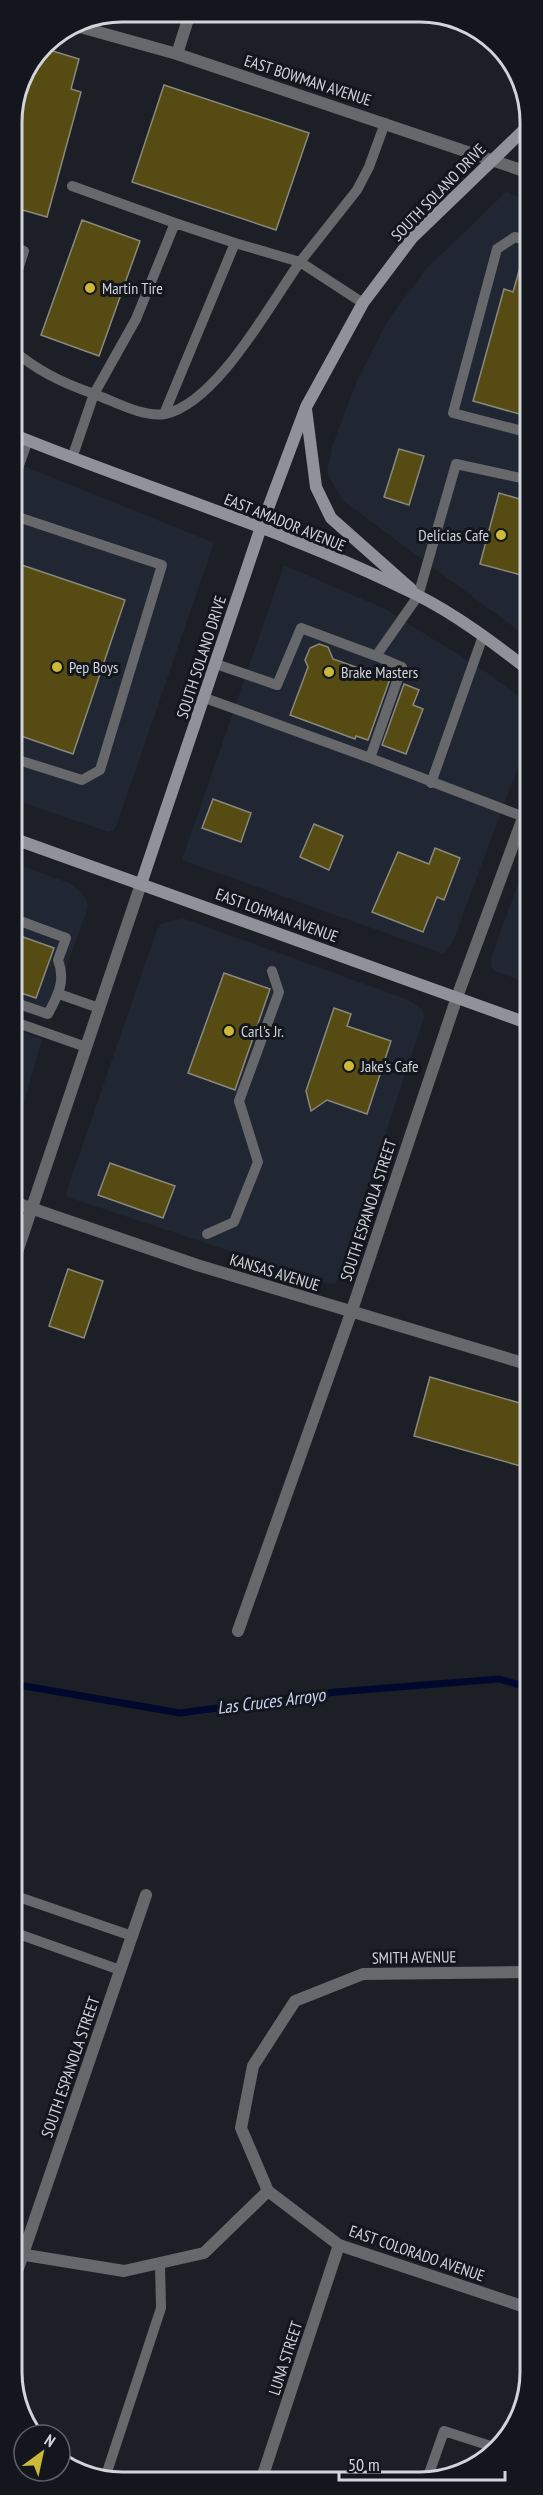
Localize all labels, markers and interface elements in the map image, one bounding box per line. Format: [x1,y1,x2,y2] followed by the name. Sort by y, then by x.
[242,50,374,110] street label: EAST BOWMAN AVENUE
[386,139,490,245] street label: SOUTH SOLANO DRIVE
[102,278,163,298] place label: Martin Tire
[83,281,97,295] marker: Martin Tire
[221,489,349,555] street label: EAST AMADOR AVENUE
[418,525,489,545] place label: Delicias Cafe
[494,528,508,542] marker: Delicias Cafe
[172,593,230,721] street label: SOUTH SOLANO DRIVE
[69,657,118,677] place label: Pep Boys
[50,660,64,674] marker: Pep Boys
[341,662,418,682] place label: Brake Masters
[322,665,336,679] marker: Brake Masters
[213,884,341,946] street label: EAST LOHMAN AVENUE
[241,1021,284,1041] place label: Carl's Jr.
[222,1024,236,1038] marker: Carl's Jr.
[360,1056,419,1076] place label: Jake's Cafe
[342,1059,356,1073] marker: Jake's Cafe
[336,1137,400,1283] street label: SOUTH ESPANOLA STREET
[228,1249,322,1295] street label: KANSAS AVENUE
[216,1683,327,1719] water label: Las Cruces Arroyo
[372,1946,457,1968] street label: SMITH AVENUE
[36,1994,104,2140] street label: SOUTH ESPANOLA STREET
[347,2220,487,2286] street label: EAST COLORADO AVENUE
[264,2318,306,2398] street label: LUNA STREET
[12,2423,72,2483] north arrow
[41,2430,59,2451] text: N
[339,2444,506,2482] scale bar
[348,2453,380,2476] text: 50 m

